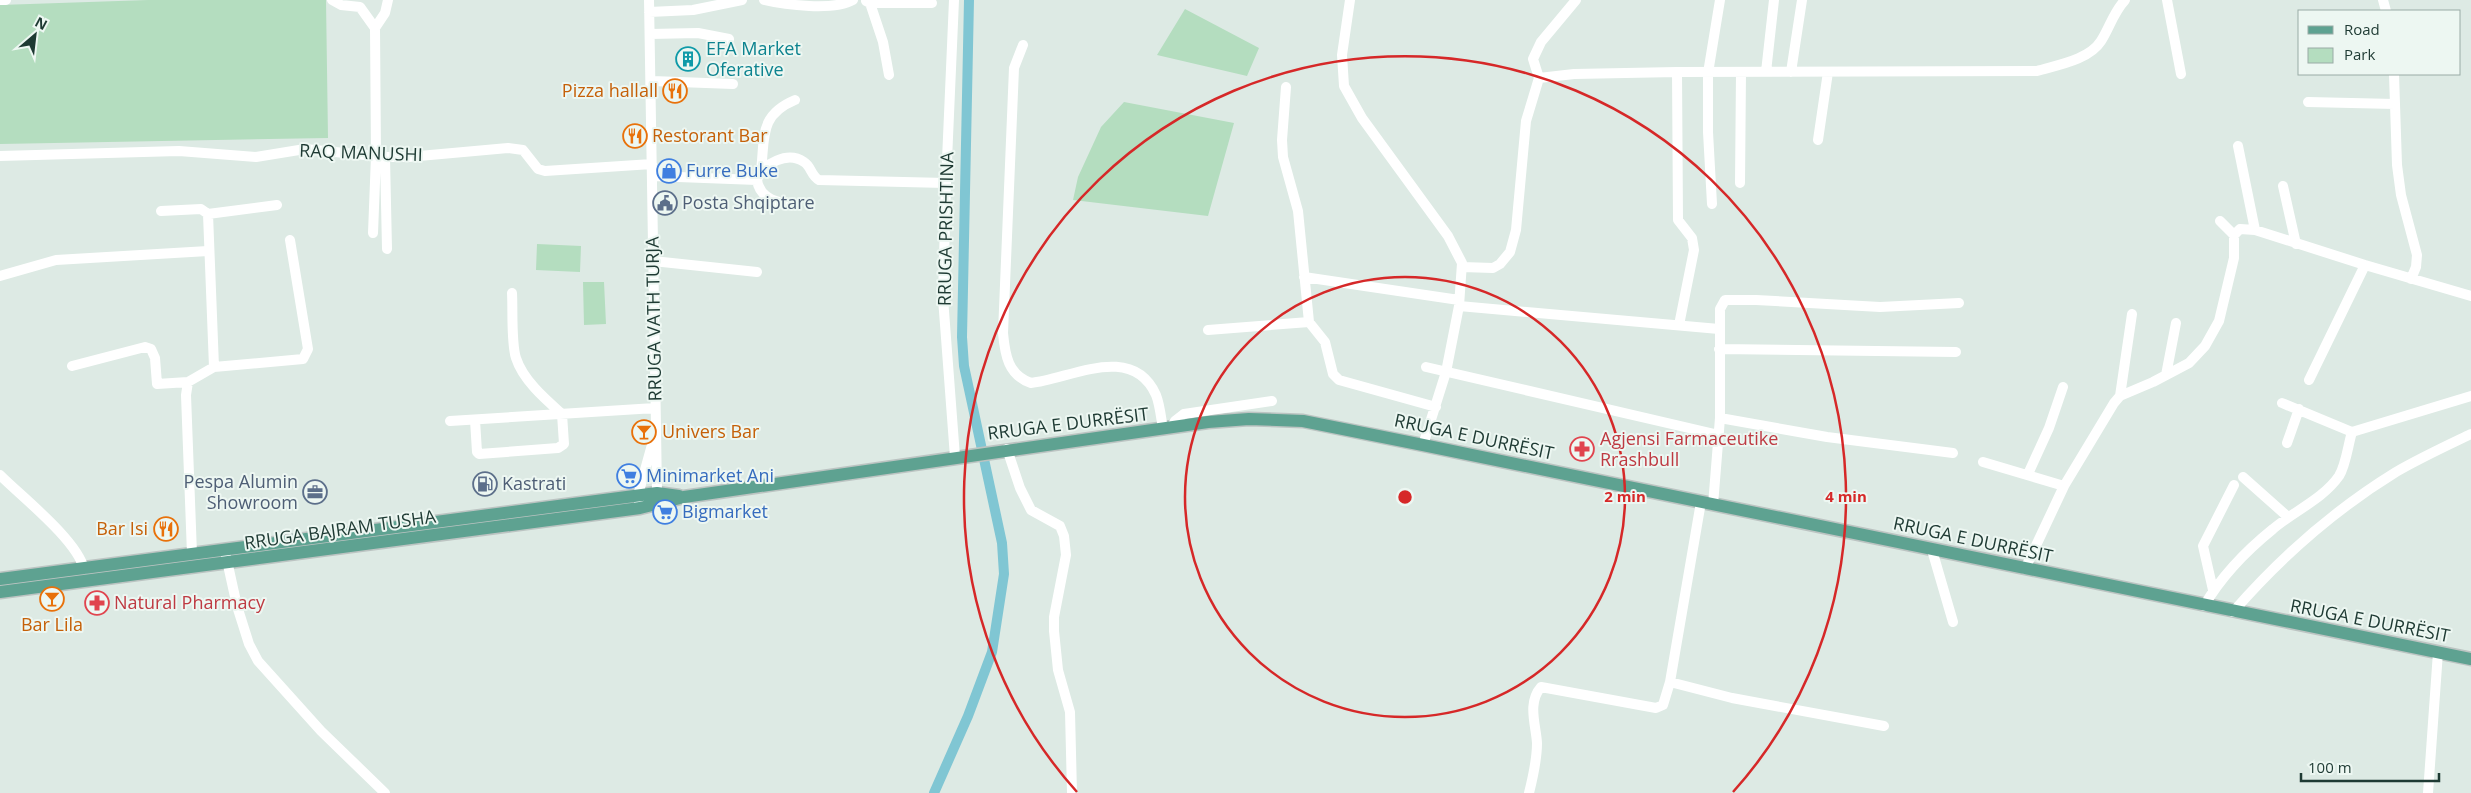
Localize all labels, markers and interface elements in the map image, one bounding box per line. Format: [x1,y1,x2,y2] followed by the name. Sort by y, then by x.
[10,10,60,60] north arrow
[2298,10,2461,75] legend
[32,12,51,34] text: N
[2344,19,2380,39] text: Road
[706,36,801,81] place label: EFA Market Oferative
[2344,44,2375,64] text: Park
[675,46,701,72] building icon: EFA Market Oferative
[562,78,658,102] place label: Pizza hallall
[662,78,688,104] restaurant icon: Pizza hallall
[622,123,648,149] restaurant icon: Restorant Bar
[652,123,768,147] place label: Restorant Bar
[299,138,423,166] street label: RAQ MANUSHI
[932,151,958,306] street label: RRUGA PRISHTINA
[656,158,682,184] shop icon: Furre Buke
[686,158,778,182] place label: Furre Buke
[652,190,678,216] public building icon: Posta Shqiptare
[682,190,815,214] place label: Posta Shqiptare
[640,236,666,402] street label: RRUGA VATH TURJA
[986,401,1150,445] street label: RRUGA E DURRËSIT
[1392,407,1556,465] street label: RRUGA E DURRËSIT
[631,419,657,445] bar icon: Univers Bar
[662,419,760,443] place label: Univers Bar
[1600,426,1778,471] place label: Agjensi Farmaceutike Rrashbull
[1569,436,1595,462] pharmacy icon: Agjensi Farmaceutike Rrashbull
[616,463,642,489] supermarket icon: Minimarket Ani
[646,463,774,487] place label: Minimarket Ani
[184,469,298,514] place label: Pespa Alumin Showroom
[472,471,498,497] fuel station icon: Kastrati
[502,471,566,495] place label: Kastrati
[302,479,328,505] office icon: Pespa Alumin Showroom
[1604,486,1646,506] text: 2 min
[1825,486,1867,506] text: 4 min
[1396,488,1414,506] centre of rings
[652,499,678,525] supermarket icon: Bigmarket
[682,499,768,523] place label: Bigmarket
[243,504,438,554] street label: RRUGA BAJRAM TUSHA
[1891,510,2055,568] street label: RRUGA E DURRËSIT
[96,516,148,540] place label: Bar Isi
[153,516,179,542] restaurant icon: Bar Isi
[39,586,65,612] bar icon: Bar Lila
[84,590,110,616] pharmacy icon: Natural Pharmacy
[114,590,266,614] place label: Natural Pharmacy
[2288,593,2452,647] street label: RRUGA E DURRËSIT
[21,612,83,636] place label: Bar Lila
[2301,750,2438,782] scale bar
[2308,757,2352,777] text: 100 m

